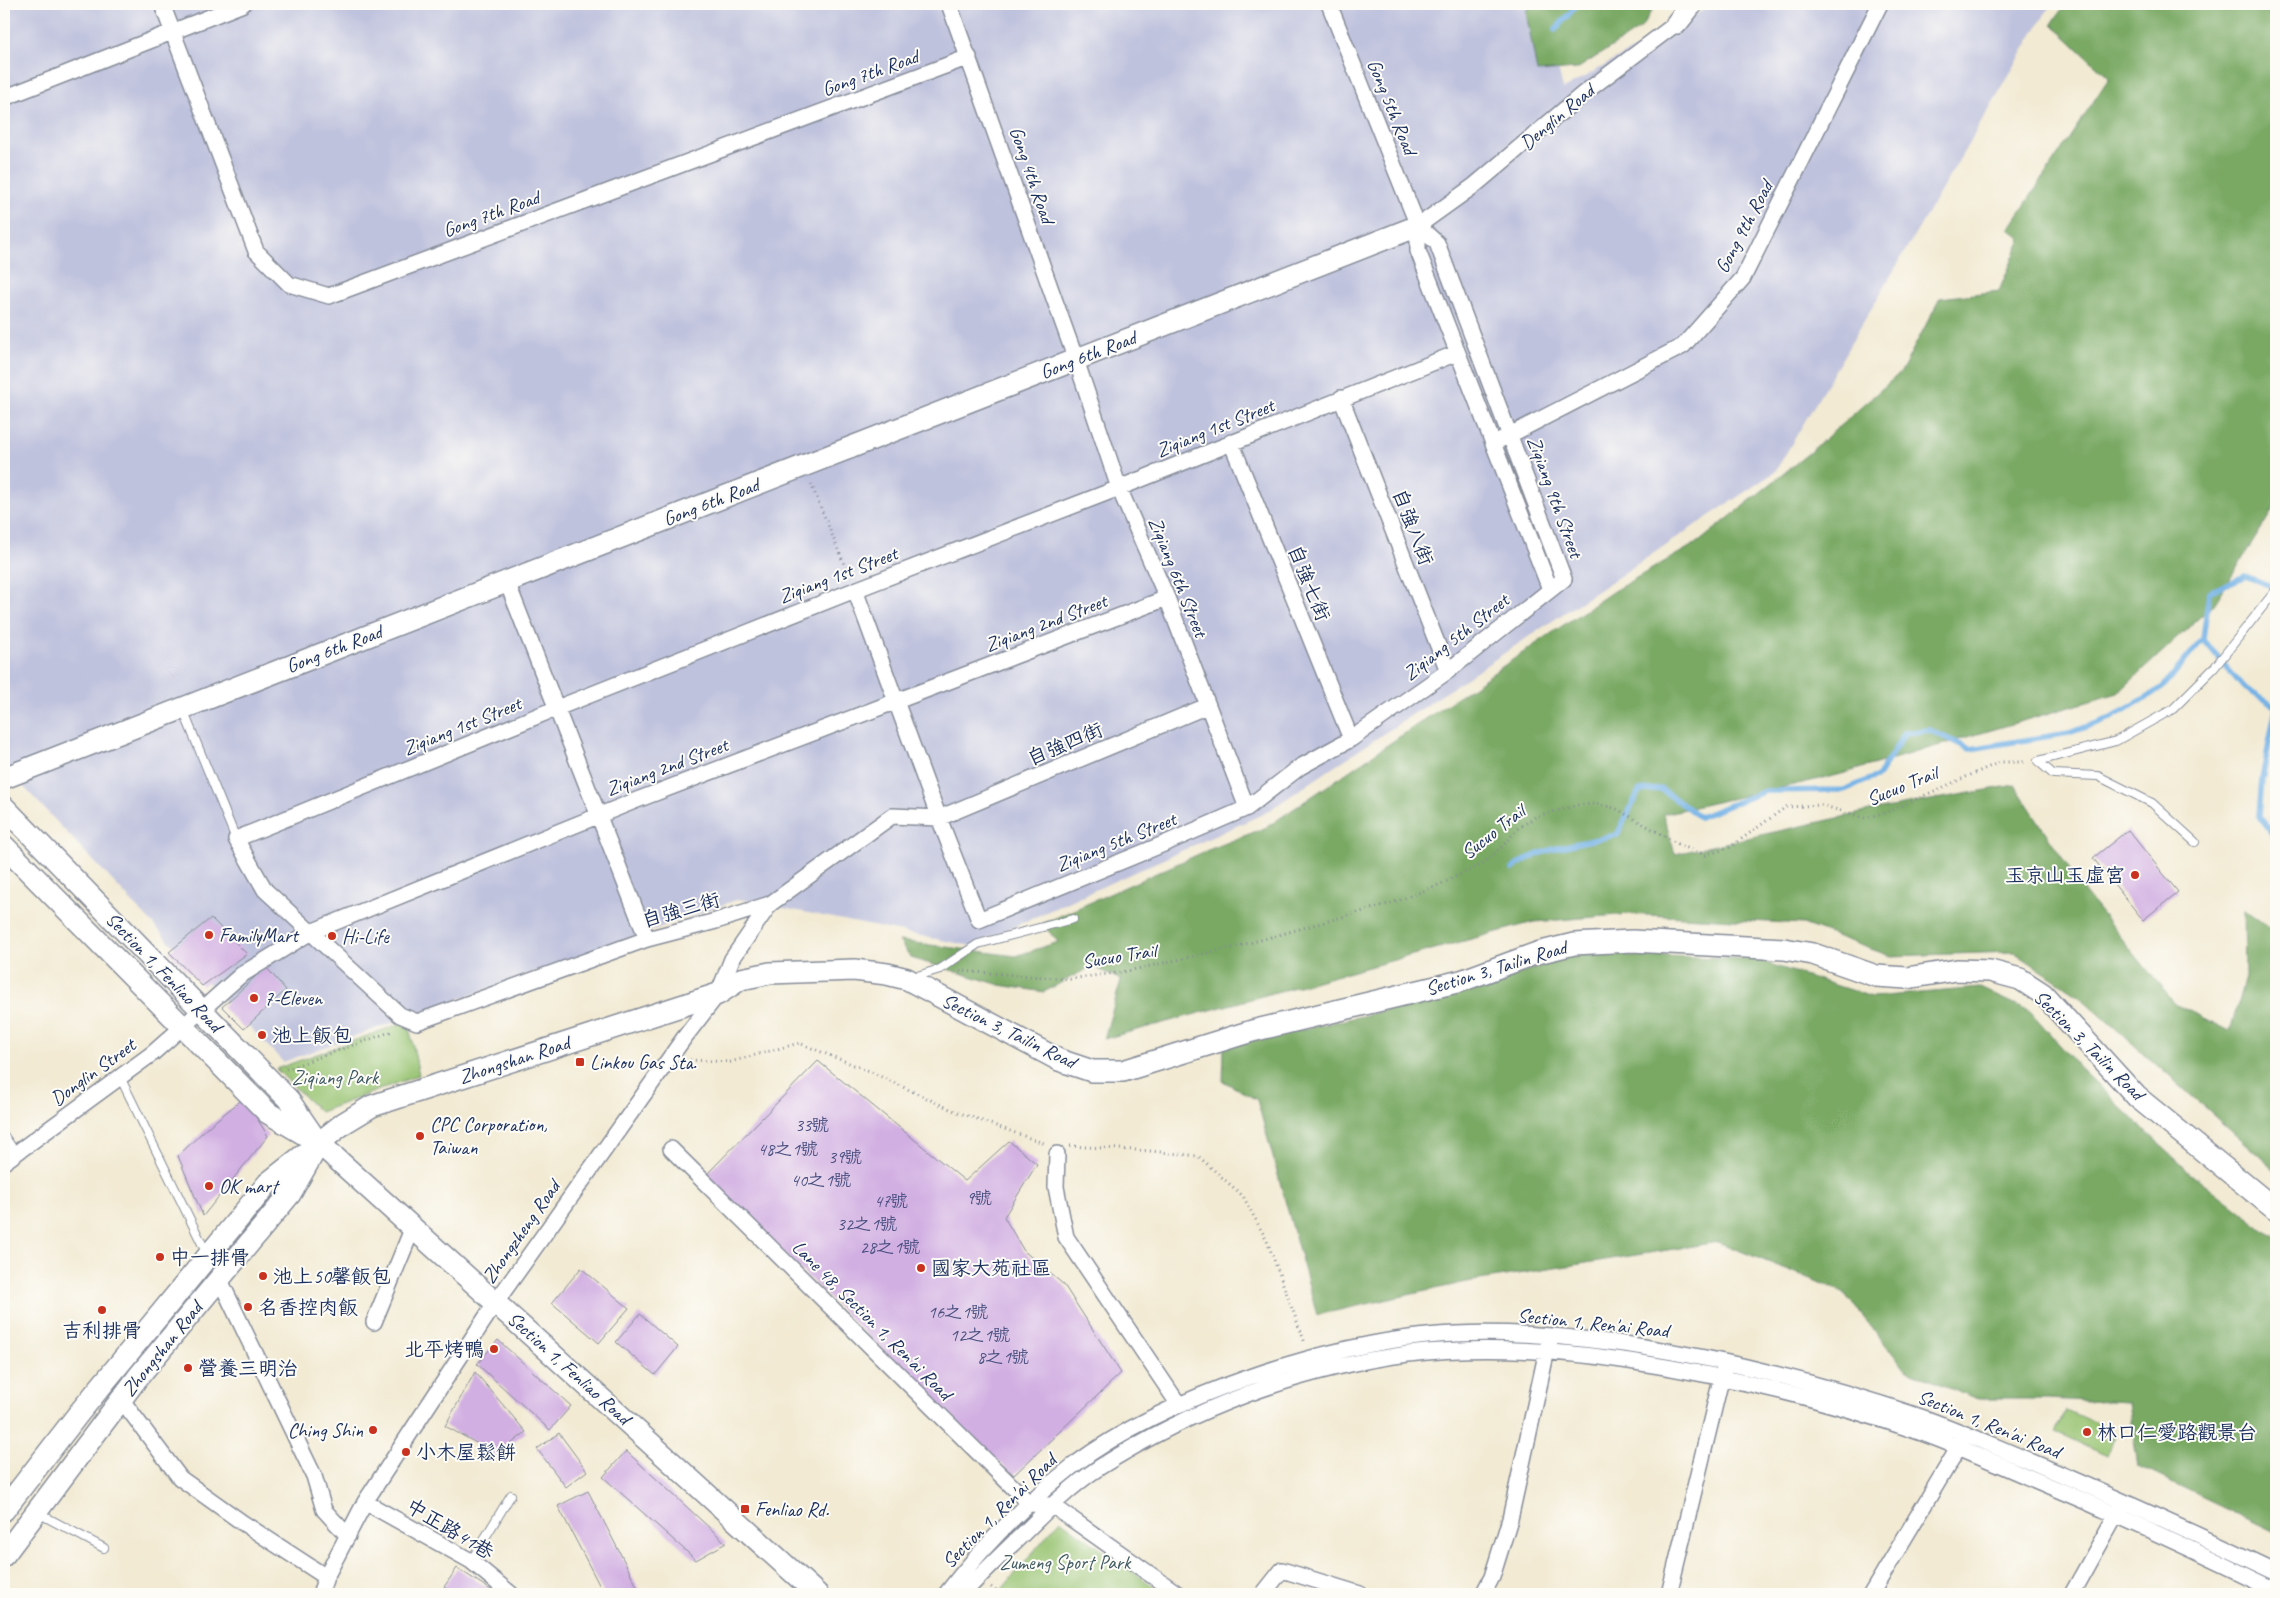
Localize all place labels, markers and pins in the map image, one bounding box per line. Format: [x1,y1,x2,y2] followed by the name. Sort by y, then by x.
[2005,863,2125,888] place label: 玉京山玉虛宮
[2129,869,2141,881] marker: 玉京山玉虛宮
[219,923,300,948] place label: FamilyMart
[342,924,390,949] place label: Hi-Life
[203,929,215,941] marker: FamilyMart
[326,930,338,942] marker: Hi-Life
[264,986,323,1011] place label: 7-Eleven
[248,992,260,1004] marker: 7-Eleven
[272,1023,352,1048] place label: 池上飯包
[256,1029,268,1041] marker: 池上飯包
[590,1050,697,1075] place label: Linkou Gas Sta.
[574,1056,586,1068] marker: Linkou Gas Sta.
[430,1112,547,1160] place label: CPC Corporation, Taiwan
[414,1130,426,1142] marker: CPC Corporation, Taiwan
[219,1174,281,1199] place label: OK mart
[203,1180,215,1192] marker: OK mart
[170,1245,250,1270] place label: 中一排骨
[154,1251,166,1263] marker: 中一排骨
[931,1256,1051,1281] place label: 國家大苑社區
[915,1262,927,1274] marker: 國家大苑社區
[273,1264,391,1289] place label: 池上50馨飯包
[257,1270,269,1282] marker: 池上50馨飯包
[258,1295,358,1320] place label: 名香控肉飯
[242,1301,254,1313] marker: 名香控肉飯
[96,1304,108,1316] marker: 吉利排骨
[62,1318,142,1343] place label: 吉利排骨
[404,1337,484,1362] place label: 北平烤鴨
[488,1343,500,1355] marker: 北平烤鴨
[198,1356,298,1381] place label: 營養三明治
[182,1362,194,1374] marker: 營養三明治
[288,1418,364,1443] place label: Ching Shin
[2097,1420,2257,1445] place label: 林口仁愛路觀景台
[367,1424,379,1436] marker: Ching Shin
[2081,1426,2093,1438] marker: 林口仁愛路觀景台
[416,1440,516,1465] place label: 小木屋鬆餅
[400,1446,412,1458] marker: 小木屋鬆餅
[755,1497,829,1522] place label: Fenliao Rd.
[739,1503,751,1515] marker: Fenliao Rd.

